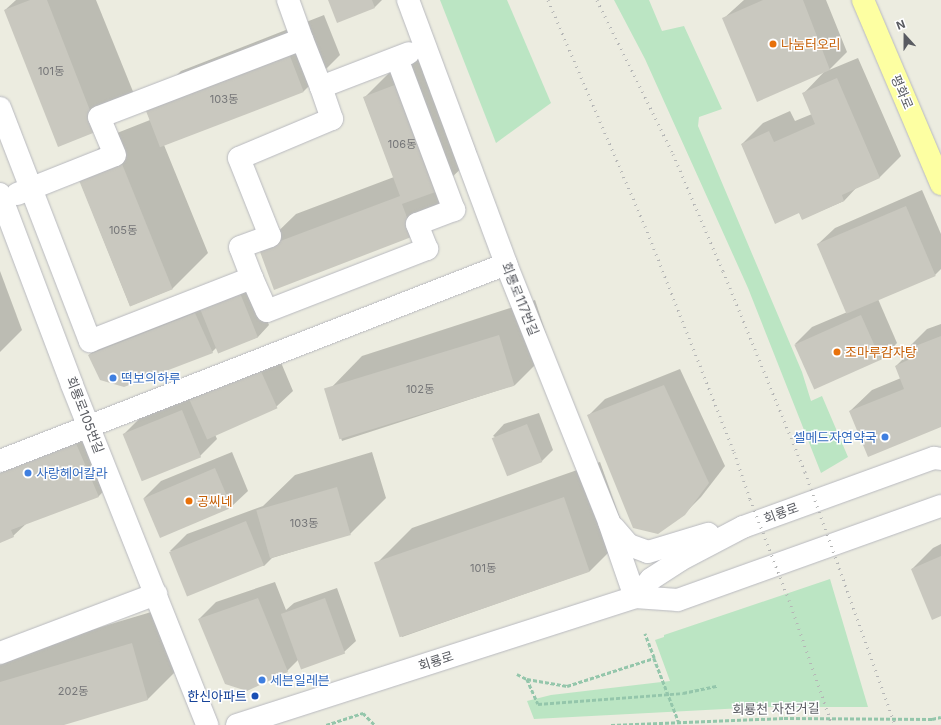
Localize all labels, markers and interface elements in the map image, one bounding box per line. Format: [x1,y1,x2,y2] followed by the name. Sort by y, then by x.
[885,16,925,56] north arrow
[894,17,907,33] text: N
[781,36,841,52] place label: 나눔터오리
[768,39,778,49] marker: 나눔터오리
[38,64,64,78] house number: 101동
[888,72,916,112] street label: 평화로
[210,92,238,106] house number: 103동
[388,137,416,151] house number: 106동
[109,223,137,237] house number: 105동
[498,260,542,338] street label: 회룡로117번길
[845,344,917,360] place label: 조마루감자탕
[832,347,842,357] marker: 조마루감자탕
[121,370,181,386] place label: 떡보의하루
[108,373,118,383] marker: 떡보의하루
[63,374,107,456] street label: 회룡로105번길
[406,382,434,396] house number: 102동
[793,429,877,445] place label: 셀메드자연약국
[880,432,890,442] marker: 셀메드자연약국
[36,465,108,481] place label: 사랑헤어칼라
[23,468,33,478] marker: 사랑헤어칼라
[197,493,233,509] place label: 공씨네
[184,496,194,506] marker: 공씨네
[761,500,801,526] street label: 회룡로
[290,516,318,530] house number: 103동
[470,561,496,575] house number: 101동
[417,648,455,674] street label: 회룡로
[270,672,330,688] place label: 세븐일레븐
[257,675,267,685] marker: 세븐일레븐
[58,684,88,698] house number: 202동
[187,688,247,704] place label: 한신아파트
[250,691,260,701] marker: 한신아파트
[732,700,820,718] street label: 회룡천 자전거길

